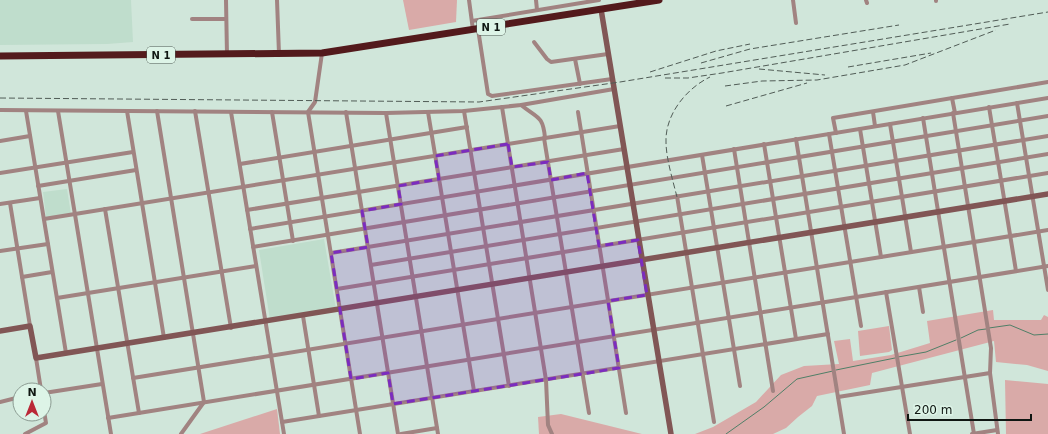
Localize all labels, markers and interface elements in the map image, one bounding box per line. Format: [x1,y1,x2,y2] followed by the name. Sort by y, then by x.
[477,19,505,35] road number: N 1
[147,47,175,63] road number: N 1
[12,382,52,422] north arrow
[27,386,37,399] text: N
[908,396,1031,422] scale bar
[914,403,952,417] text: 200 m

